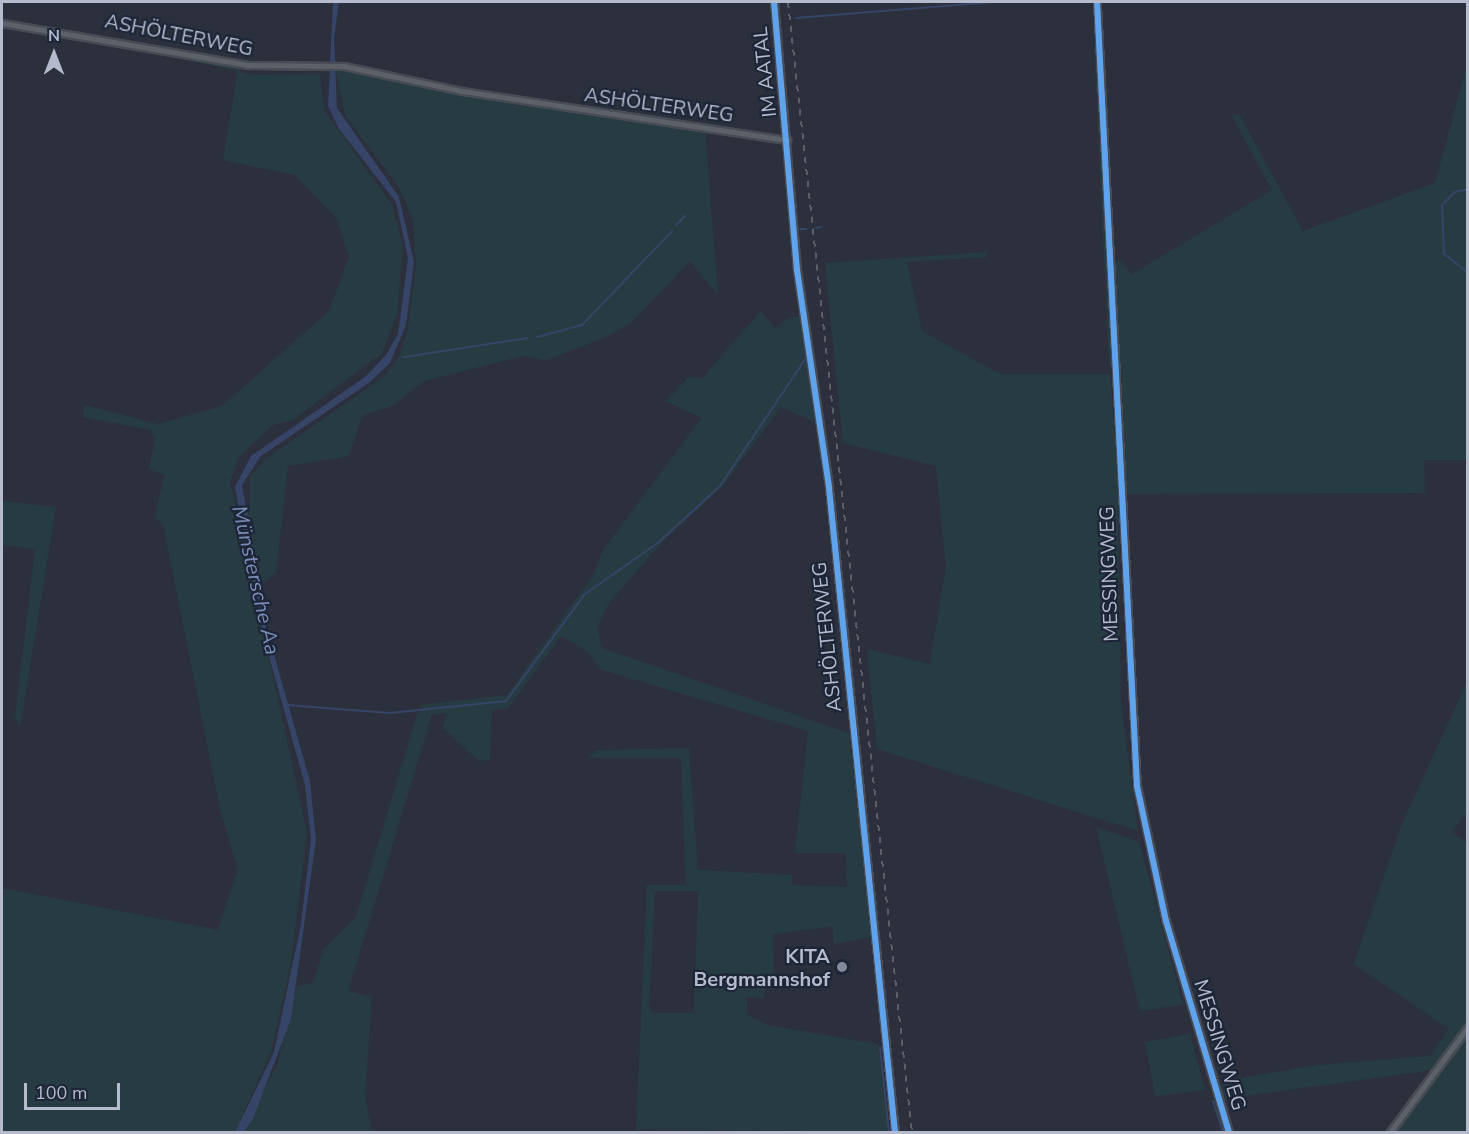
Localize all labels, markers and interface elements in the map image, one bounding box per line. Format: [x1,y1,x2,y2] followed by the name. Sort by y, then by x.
[103,9,255,61] street label: ASHÖLTERWEG
[24,24,84,84] north arrow
[48,25,60,47] text: N
[748,26,782,118] street label: IM AATAL
[583,83,735,127] street label: ASHÖLTERWEG
[227,503,285,657] water label: Münstersche Aa
[1095,506,1123,642] street label: MESSINGWEG
[807,561,847,713] street label: ASHÖLTERWEG
[694,944,830,991] place label: KITA Bergmannshof
[835,960,849,974] marker: KITA Bergmannshof
[1189,977,1251,1113] street label: MESSINGWEG
[27,1071,123,1109] scale bar
[35,1081,87,1105] text: 100 m

